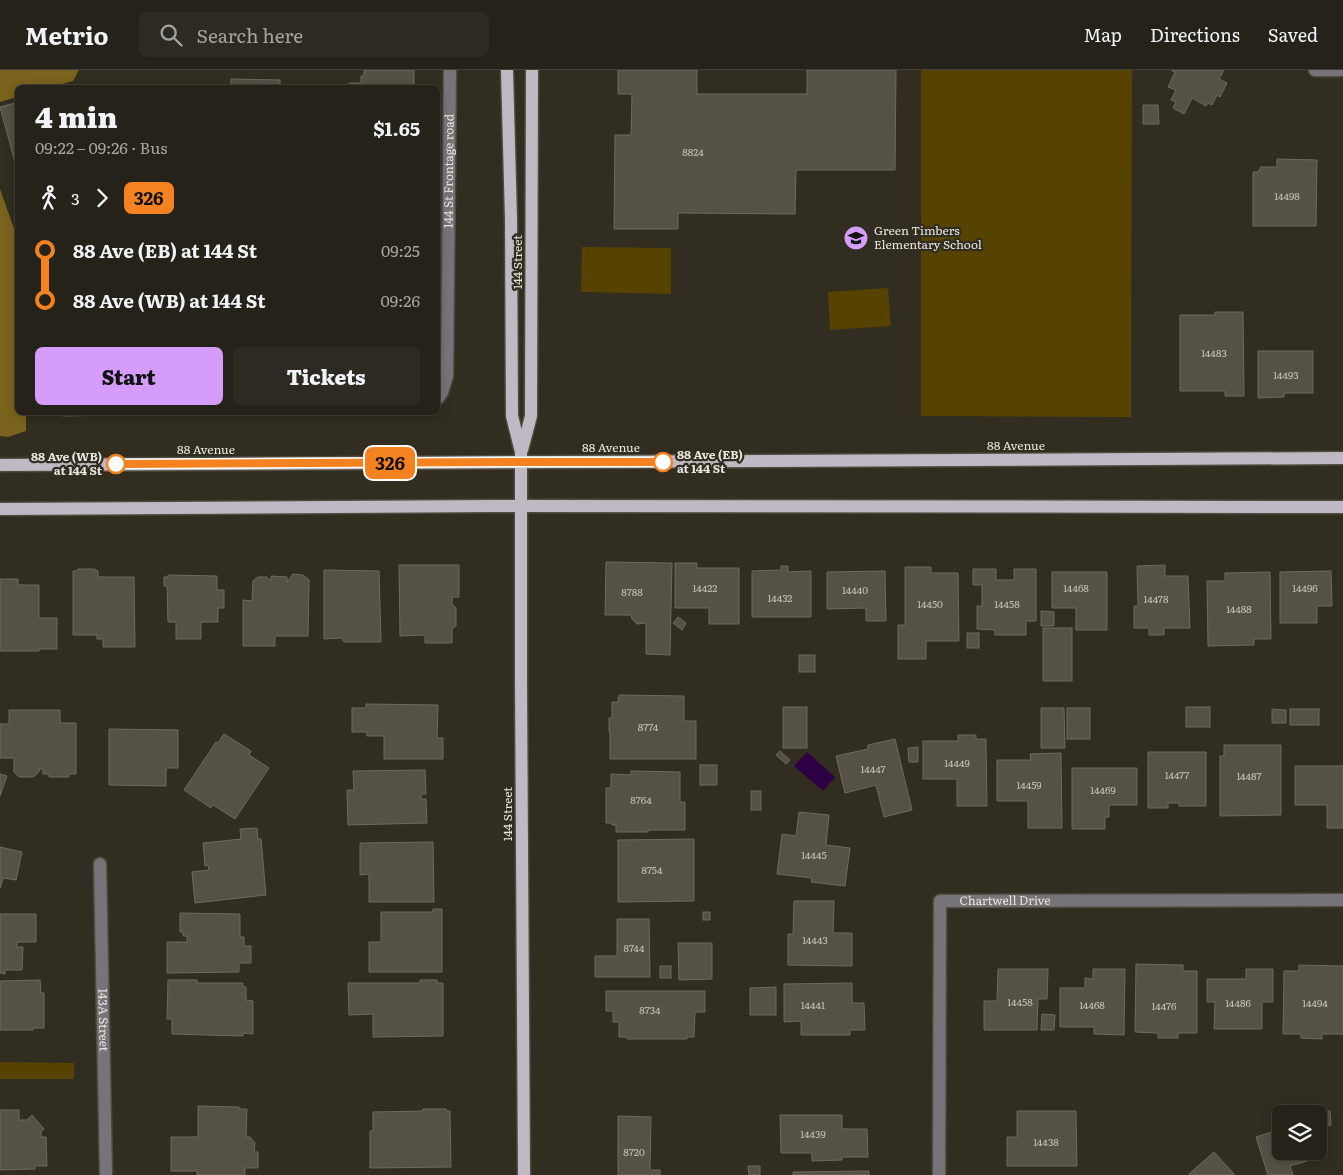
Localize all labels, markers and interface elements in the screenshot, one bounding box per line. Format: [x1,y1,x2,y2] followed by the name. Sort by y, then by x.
[139,12,489,57] search box
[25,17,109,52] text: Metrio
[157,21,185,49] icon: search
[197,21,303,49] text: Search here
[1084,21,1122,48] text: Map
[1150,21,1240,48] text: Directions
[1268,21,1318,48] text: Saved
[35,95,117,137] text: 4 min
[438,113,458,228] street label: 144 St Frontage road
[373,114,420,142] text: $1.65
[35,135,168,159] text: 09:22 – 09:26 · Bus
[682,144,704,159] house number: 8824
[35,184,63,212] icon: walk
[88,184,116,212] icon: forward
[134,184,164,211] text: 326
[71,186,80,210] text: 3
[1274,188,1300,203] house number: 14498
[874,221,982,253] place label: Green Timbers Elementary School
[843,225,869,251] school or university icon: Green Timbers Elementary School
[508,235,526,289] street label: 144 Street
[73,236,257,264] text: 88 Ave (EB) at 144 St
[381,238,420,262] text: 09:25
[73,286,266,314] text: 88 Ave (WB) at 144 St
[381,288,420,312] text: 09:26
[1201,345,1227,360] house number: 14483
[35,347,223,405] button: Start
[233,347,420,405] button: Tickets
[1273,367,1299,382] house number: 14493
[987,436,1045,454] street label: 88 Avenue
[582,438,640,456] street label: 88 Avenue
[177,440,235,458] street label: 88 Avenue
[677,445,743,477] place label: 88 Ave (EB) at 144 St
[31,447,103,479] place label: 88 Ave (WB) at 144 St
[361,447,419,479] line badge: 326
[375,449,405,476] text: 326
[653,452,673,472] marker: 88 Ave (EB) at 144 St
[106,454,126,474] marker: 88 Ave (WB) at 144 St
[693,580,717,595] house number: 14422
[1063,580,1089,595] house number: 14468
[1292,580,1318,595] house number: 14496
[842,582,868,597] house number: 14440
[621,584,643,599] house number: 8788
[768,590,792,605] house number: 14432
[1144,591,1169,606] house number: 14478
[917,596,943,611] house number: 14450
[994,596,1020,611] house number: 14458
[1226,601,1252,616] house number: 14488
[638,719,659,734] house number: 8774
[944,755,970,770] house number: 14449
[861,761,885,776] house number: 14447
[1165,767,1189,782] house number: 14477
[1236,768,1262,783] house number: 14487
[1017,777,1042,792] house number: 14459
[1090,782,1116,797] house number: 14469
[498,787,516,841] street label: 144 Street
[630,792,652,807] house number: 8764
[801,847,827,862] house number: 14445
[642,862,663,877] house number: 8754
[959,891,1051,909] street label: Chartwell Drive
[802,932,828,947] house number: 14443
[624,940,645,955] house number: 8744
[94,988,114,1052] street label: 143A Street
[1007,994,1033,1009] house number: 14458
[1225,995,1251,1010] house number: 14486
[1302,995,1328,1010] house number: 14494
[801,997,825,1012] house number: 14441
[1079,997,1105,1012] house number: 14468
[1152,998,1177,1013] house number: 14476
[639,1002,661,1017] house number: 8734
[1272,1105,1327,1160] map controls
[1272,1105,1327,1160] button: layers
[800,1126,826,1141] house number: 14439
[1033,1134,1059,1149] house number: 14438
[623,1144,645,1159] house number: 8720

